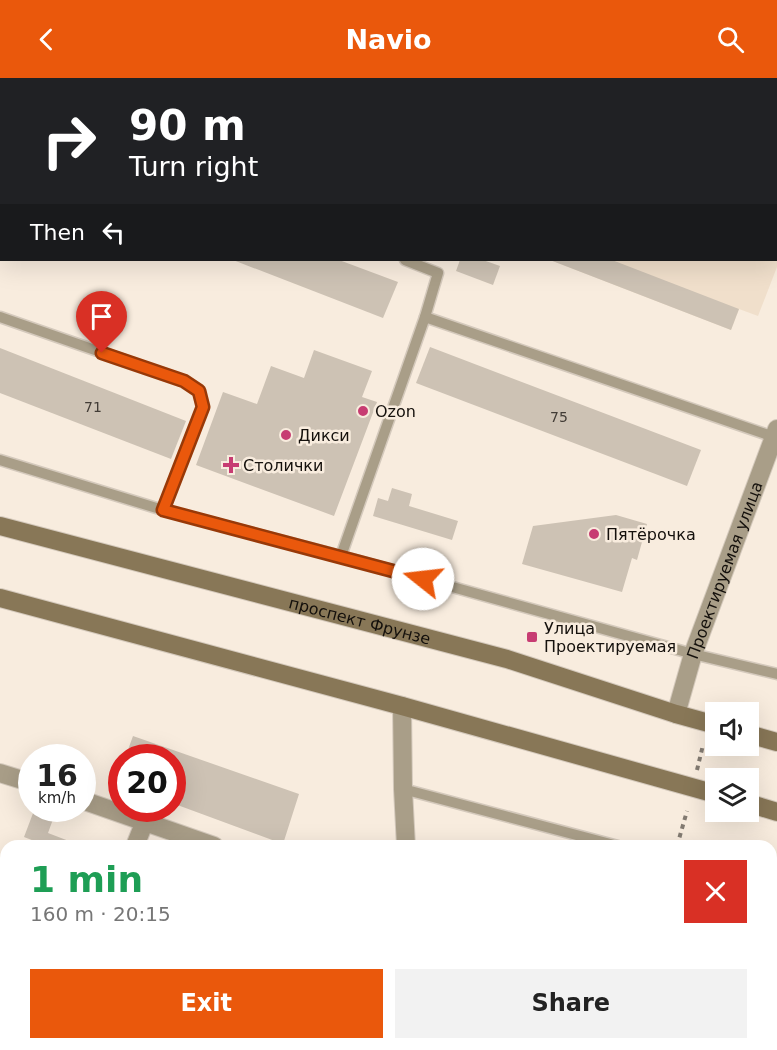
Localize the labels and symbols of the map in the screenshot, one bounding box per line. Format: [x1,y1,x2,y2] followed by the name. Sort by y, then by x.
[76,291,127,353] pin
[84,399,102,415] house number: 71
[375,402,416,421] place label: Ozon
[356,404,370,418] marker: Ozon
[550,409,568,425] house number: 75
[298,426,350,445] place label: Дикси
[279,428,293,442] marker: Дикси
[243,456,323,475] place label: Столички
[224,458,238,472] marker: Столички
[683,479,766,661] street label: Проектируемая улица
[606,525,696,544] place label: Пятёрочка
[587,527,601,541] marker: Пятёрочка
[391,547,455,611] position arrow
[287,593,433,648] street label: проспект Фрунзе
[544,619,676,656] place label: Улица Проектируемая
[525,630,539,644] marker: Улица Проектируемая
[108,744,186,822] speed limit sign: 20

